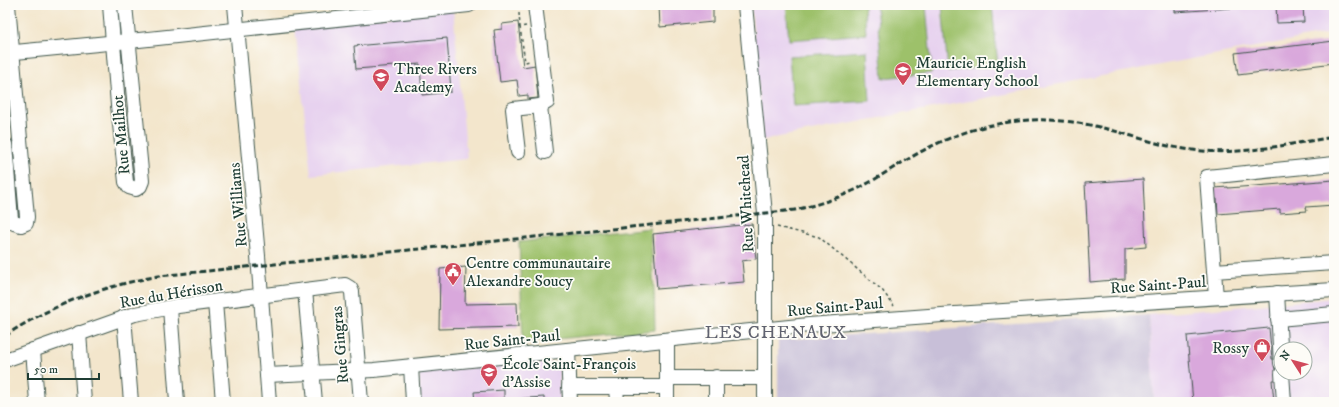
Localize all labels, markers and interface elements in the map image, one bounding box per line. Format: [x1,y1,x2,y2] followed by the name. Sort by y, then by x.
[916,53,1039,91] place label: Mauricie English Elementary School
[394,59,477,97] place label: Three Rivers Academy
[893,61,913,86] school or university icon: Mauricie English Elementary School
[371,67,391,92] school or university icon: Three Rivers Academy
[108,94,134,176] street label: Rue Mailhot
[733,155,759,253] street label: Rue Whitehead
[224,162,252,248] street label: Rue Williams
[466,253,611,291] place label: Centre communautaire Alexandre Soucy
[443,261,463,286] public building icon: Centre communautaire Alexandre Soucy
[1109,272,1207,298] street label: Rue Saint-Paul
[118,275,225,313] street label: Rue du Hérisson
[786,293,884,321] street label: Rue Saint-Paul
[327,305,353,385] street label: Rue Gingras
[705,322,847,344] district label: LES CHENAUX
[463,325,561,355] street label: Rue Saint-Paul
[1252,337,1272,362] shop icon: Rossy
[1212,338,1249,358] place label: Rossy
[1273,341,1313,381] north arrow
[1277,348,1294,363] text: N
[502,354,636,392] place label: École Saint-François d'Assise
[28,355,99,381] scale bar
[34,362,58,377] text: 50 m
[479,362,499,387] school or university icon: École Saint-François d'Assise

